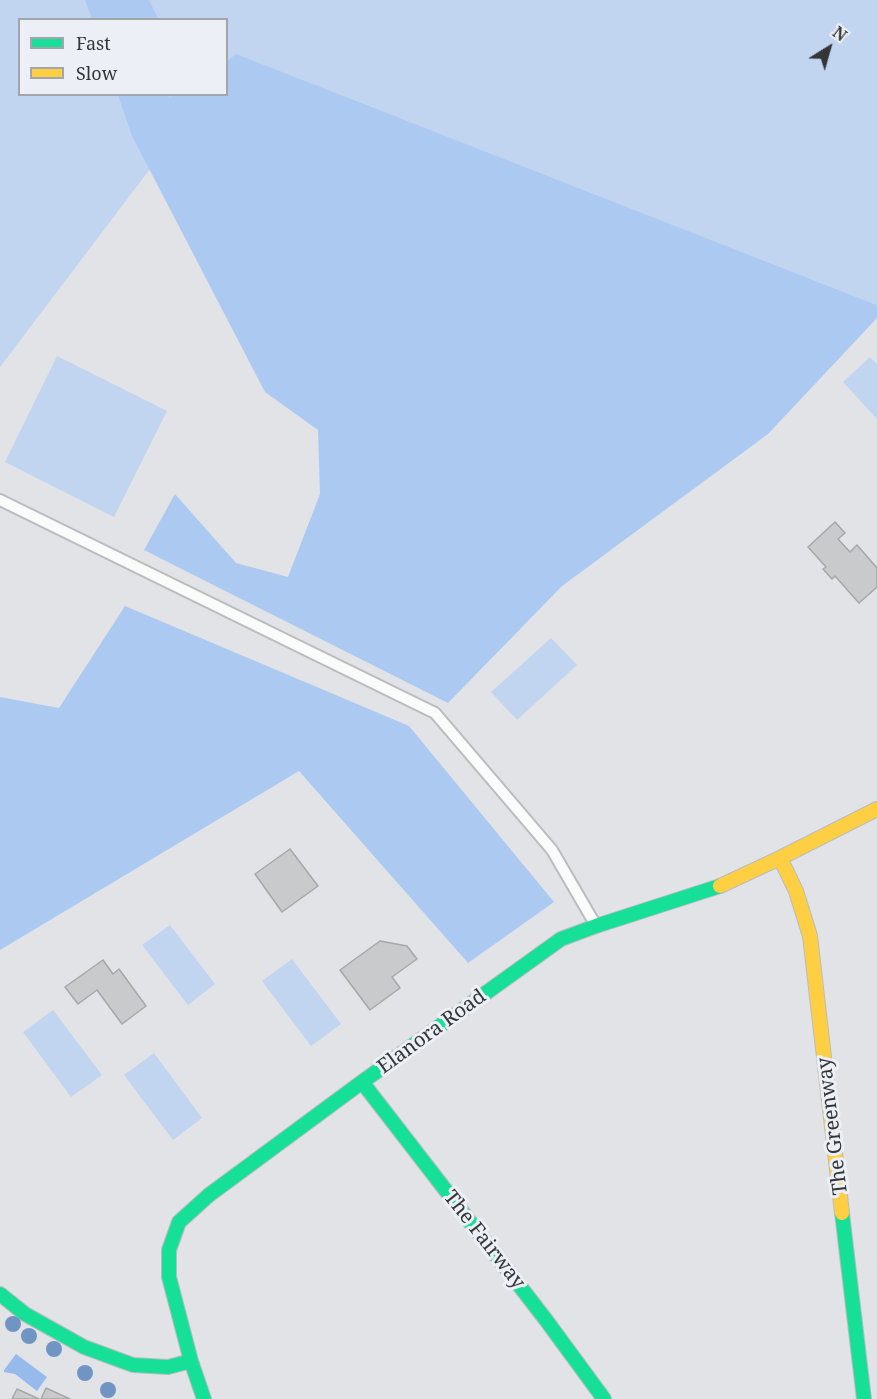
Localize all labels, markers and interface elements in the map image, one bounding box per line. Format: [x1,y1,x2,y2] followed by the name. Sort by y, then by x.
[18,18,228,96] legend
[799,18,859,78] north arrow
[828,21,851,46] text: N
[76,31,111,55] text: Fast
[76,61,117,85] text: Slow
[373,985,491,1079] street label: Elanora Road
[813,1056,853,1196] street label: The Greenway
[438,1186,530,1294] street label: The Fairway

